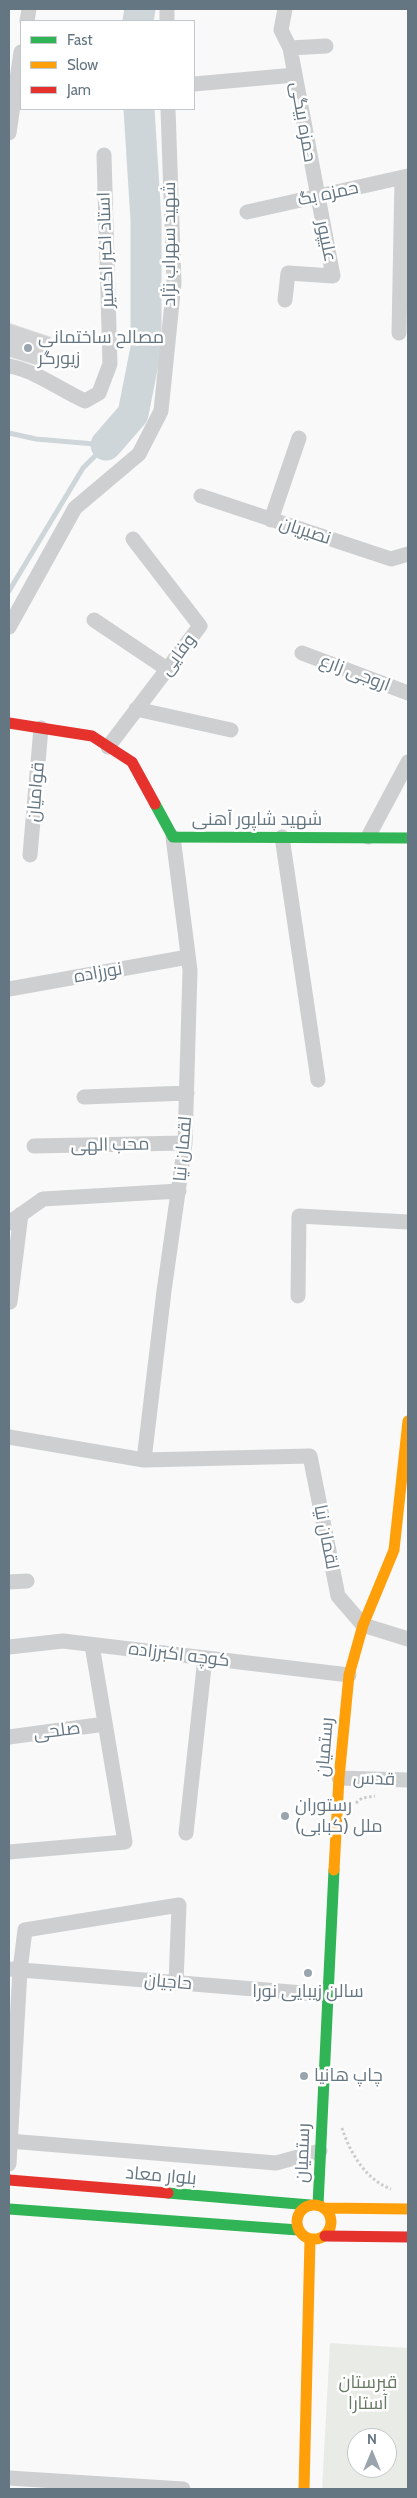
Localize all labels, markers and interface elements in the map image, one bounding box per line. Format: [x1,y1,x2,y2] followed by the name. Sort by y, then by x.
[20,20,195,110] legend
[67,31,92,49] text: Fast
[67,56,98,74] text: Slow
[285,80,321,164] street label: حمزه بیگی
[67,81,91,99] text: Jam
[296,177,360,211] street label: حمزه بگ
[159,182,181,306] street label: شهید سهراب نژاد
[93,192,119,308] street label: استاد اکبر اکسیر
[311,218,341,264] street label: علیپور
[38,327,164,369] place label: مصالح ساختمانی زیورگر
[22,342,34,354] marker: مصالح ساختمانی زیورگر
[276,513,334,549] street label: نصیریان
[155,630,201,680] street label: وفایی
[317,650,393,696] street label: اروجی زارع
[23,761,49,823] street label: قوامیان
[192,809,322,831] street label: شهید شاپور آهنی
[72,958,124,988] street label: نورزاده
[169,1116,197,1182] street label: لقمان نیا
[70,1134,150,1156] street label: محب الهی
[309,1503,343,1571] street label: لقمان نیا
[127,1638,231,1672] street label: کوچه اکبرزاده
[312,1716,338,1778] street label: رستمیان
[32,1717,82,1745] street label: صلحی
[352,1767,396,1791] street label: قدس
[295,1795,383,1838] place label: رستوران ملل (کبابی)
[279,1810,291,1822] marker: رستوران ملل (کبابی)
[302,1967,314,1979] marker: سالن زیبایی نورا
[143,1969,193,1995] street label: حاجیان
[252,1981,364,2003] place label: سالن زیبایی نورا
[314,2065,383,2087] place label: چاپ هانیا
[298,2070,310,2082] marker: چاپ هانیا
[291,2123,315,2183] street label: رستمیان
[125,2162,197,2190] street label: بلوار معاد
[338,2372,398,2414] park label: قبرستان آستارا
[347,2428,397,2478] north arrow
[367,2430,377,2448] text: N

